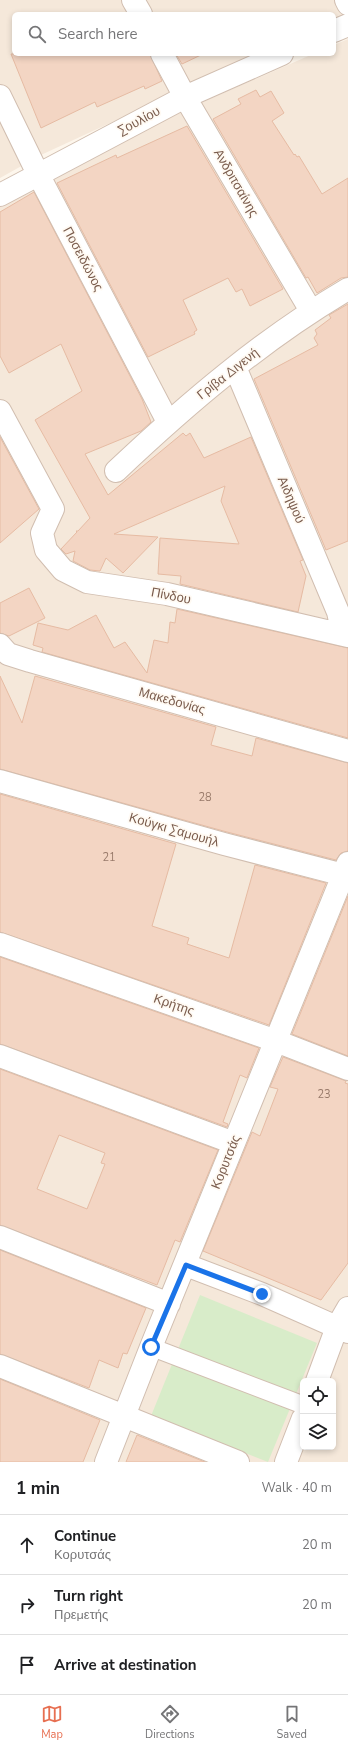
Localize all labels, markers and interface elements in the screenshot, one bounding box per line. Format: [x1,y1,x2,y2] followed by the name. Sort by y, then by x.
[12,12,336,56] search box
[26,23,48,45] icon: search
[58,24,138,44] text: Search here
[115,102,163,140] street label: Σουλίου
[209,146,263,220] street label: Ανδριτσαίνης
[58,224,108,294] street label: Ποσειδώνος
[193,344,263,404] street label: Γρίβα Διγενή
[273,474,309,526] street label: Αιδηψού
[149,583,193,609] street label: Πίνδου
[137,683,207,719] street label: Μακεδονίας
[198,790,212,805] house number: 28
[127,809,222,852] street label: Κούγκι Σαμουήλ
[102,850,116,865] house number: 21
[151,990,197,1020] street label: Κρήτης
[317,1087,331,1102] house number: 23
[207,1132,245,1192] street label: Κορυτσάς
[253,1285,271,1303] route end
[142,1338,160,1356] route start
[300,1378,336,1450] map controls
[300,1378,336,1414] button: locate
[300,1414,336,1450] button: layers
[16,1477,60,1500] text: 1 min
[261,1479,332,1497] text: Walk · 40 m
[54,1526,116,1546] text: Continue
[16,1534,38,1556] icon: ahead
[302,1536,332,1554] text: 20 m
[54,1546,111,1564] text: Κορυτσάς
[54,1586,123,1606] text: Turn right
[16,1594,38,1616] icon: right
[302,1596,332,1614] text: 20 m
[54,1606,108,1624] text: Πρεμετής
[16,1654,38,1676] icon: arrive
[54,1655,197,1675] text: Arrive at destination
[41,1703,63,1742] tab: Map
[145,1703,195,1742] tab: Directions
[277,1703,307,1742] tab: Saved

